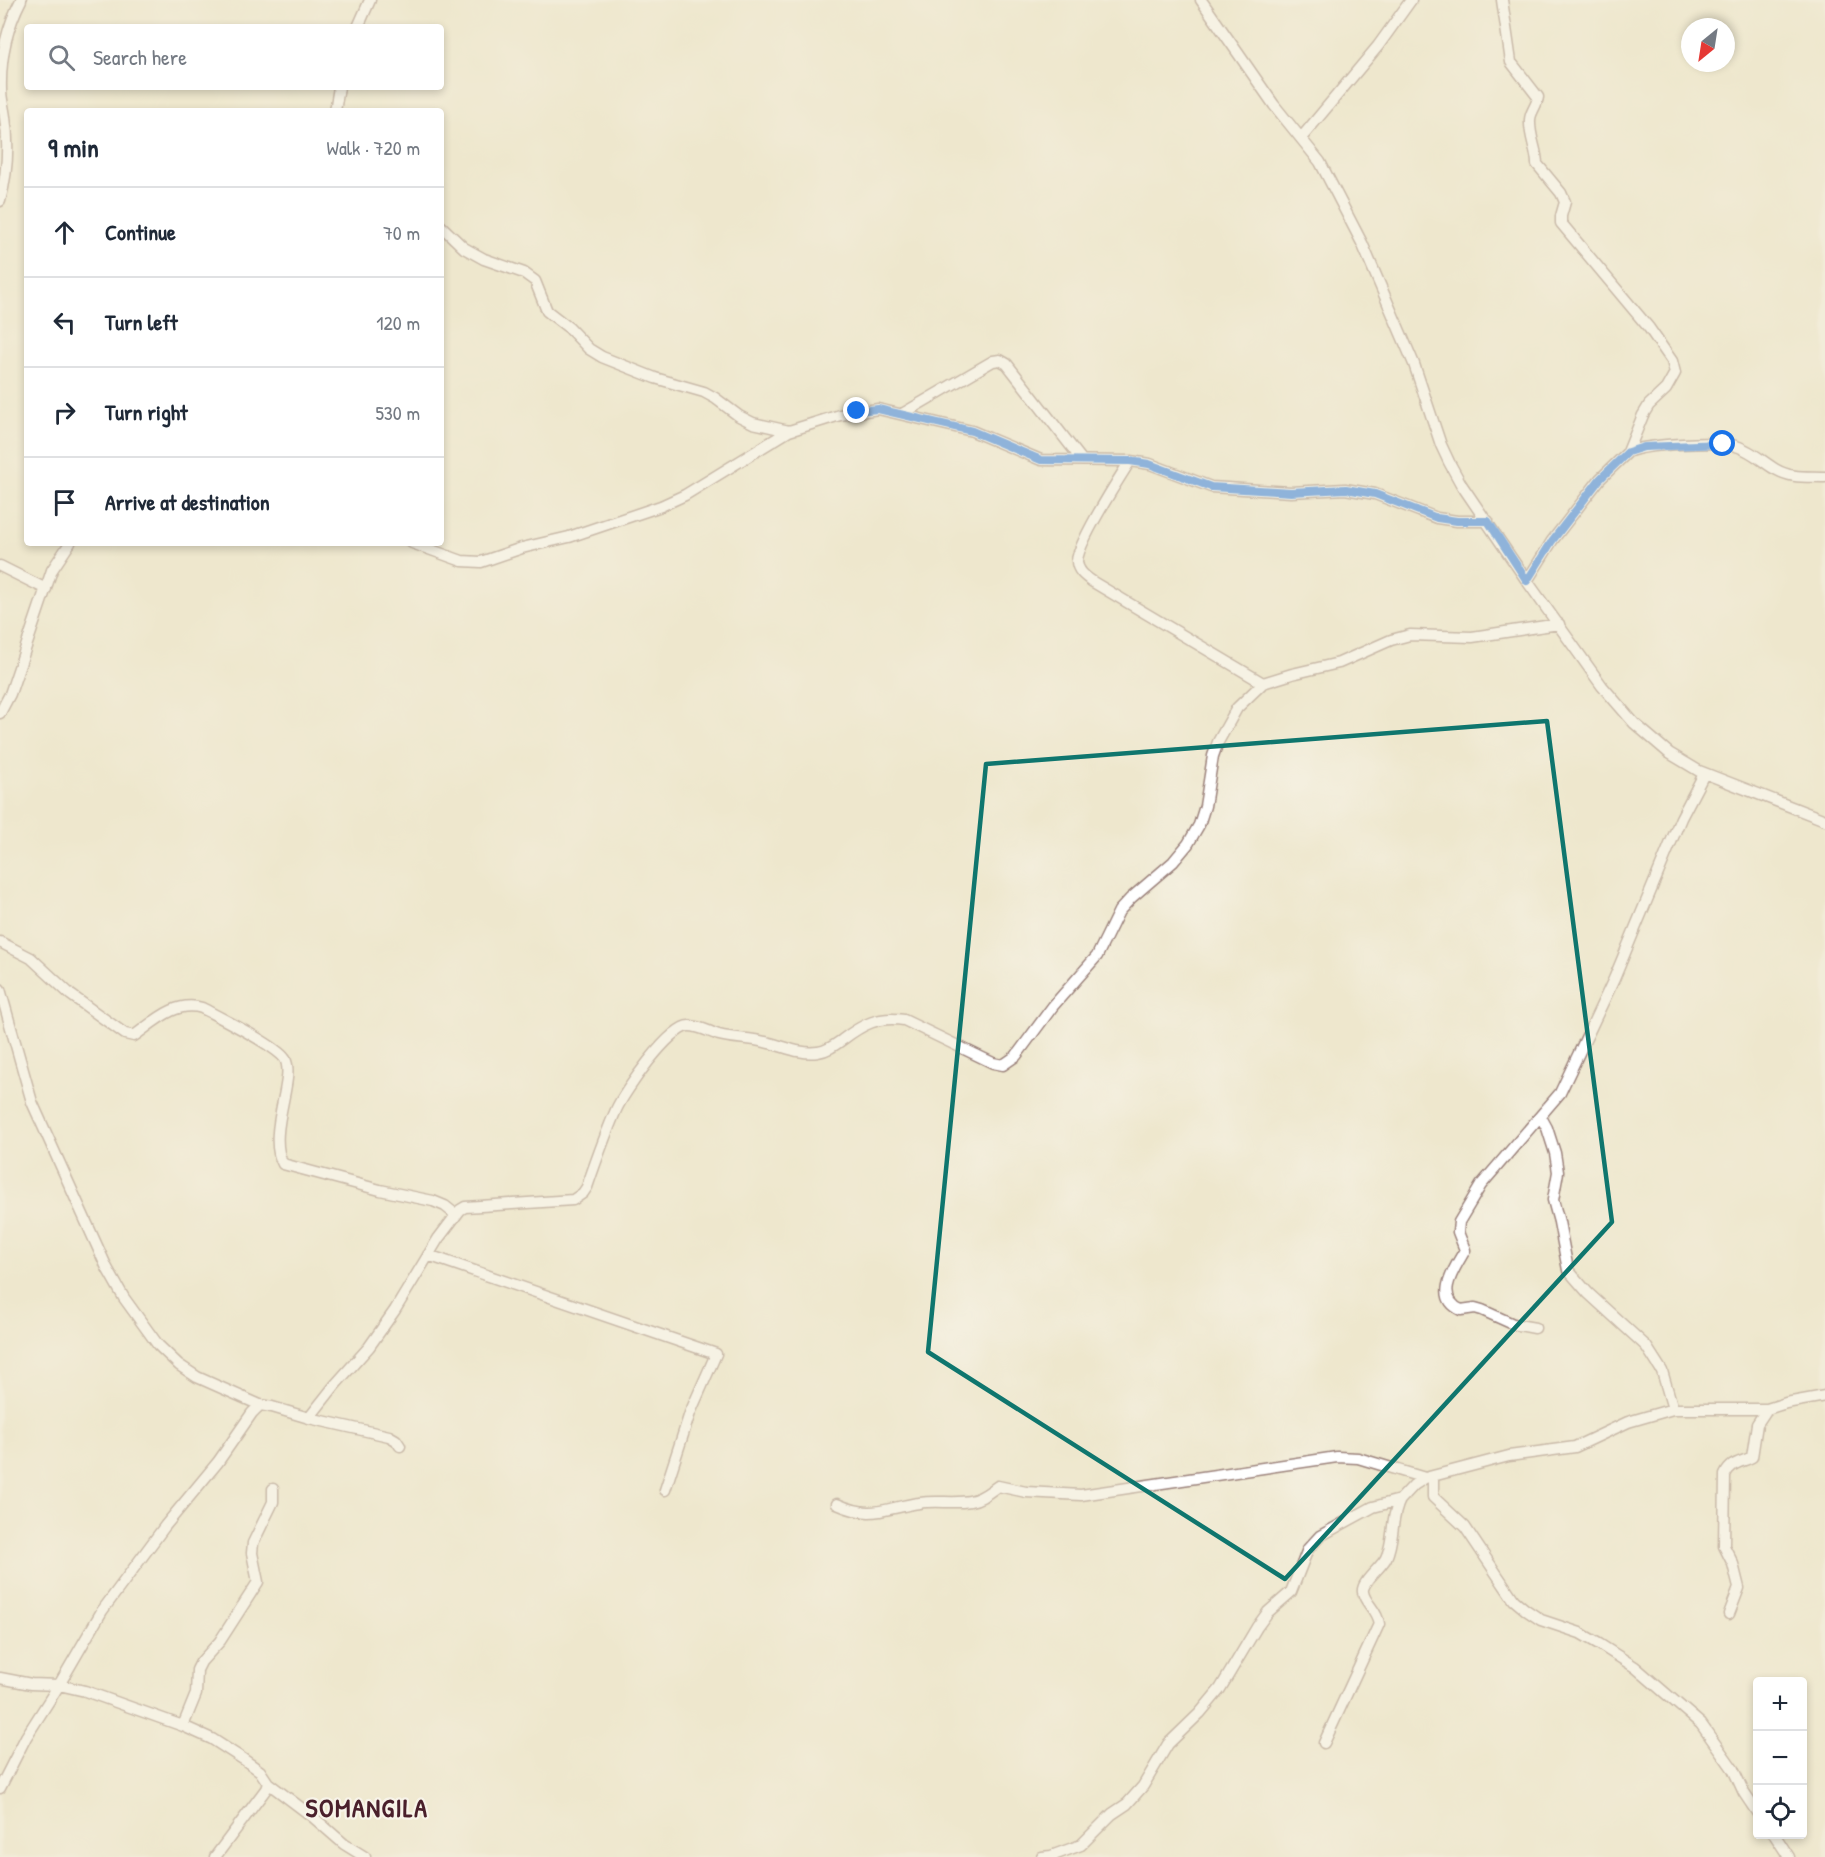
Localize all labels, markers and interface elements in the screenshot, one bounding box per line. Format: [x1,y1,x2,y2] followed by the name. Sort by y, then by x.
[1681,18,1735,72] north arrow
[24,24,444,90] search box
[45,41,78,74] icon: search
[93,42,187,72] text: Search here
[48,130,99,165] text: 9 min
[327,134,420,161] text: Walk · 720 m
[48,216,81,249] icon: ahead
[105,217,176,247] text: Continue
[383,219,420,246] text: 70 m
[48,306,81,339] icon: left
[105,307,178,337] text: Turn left
[376,309,420,336] text: 120 m
[48,396,81,429] icon: right
[105,397,188,427] text: Turn right
[843,397,869,423] route end
[375,399,420,426] text: 530 m
[1709,430,1735,456] route start
[48,486,81,519] icon: arrive
[105,487,270,517] text: Arrive at destination
[1753,1677,1807,1839] map controls
[1753,1677,1807,1731] button: +
[1753,1731,1807,1785] button: −
[1753,1785,1807,1839] button: locate
[306,1790,428,1825] district label: SOMANGILA

